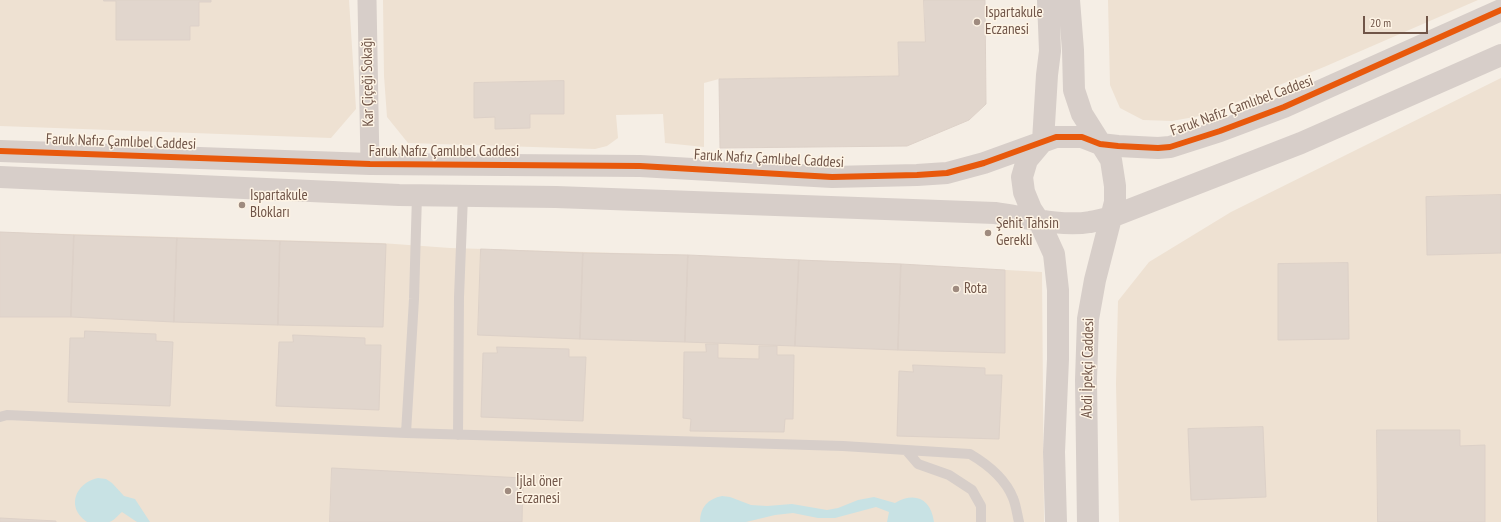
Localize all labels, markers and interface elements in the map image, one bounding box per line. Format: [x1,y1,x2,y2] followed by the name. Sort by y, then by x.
[985,4,1043,39] place label: Ispartakule Eczanesi
[1365,8,1430,34] scale bar
[1370,15,1391,30] text: 20 m
[972,17,982,27] marker: Ispartakule Eczanesi
[358,37,378,127] street label: Kar Çiçeği Sokağı
[1168,72,1316,140] street label: Faruk Nafız Çamlıbel Caddesi
[46,130,196,154] street label: Faruk Nafız Çamlıbel Caddesi
[369,143,519,161] street label: Faruk Nafız Çamlıbel Caddesi
[693,146,845,172] street label: Faruk Nafız Çamlıbel Caddesi
[250,187,308,222] place label: Ispartakule Blokları
[237,200,247,210] marker: Ispartakule Blokları
[996,215,1059,250] place label: Şehit Tahsin Gerekli
[983,228,993,238] marker: Şehit Tahsin Gerekli
[964,280,987,298] place label: Rota
[951,284,961,294] marker: Rota
[1078,318,1098,418] street label: Abdi İpekçi Caddesi
[516,473,562,508] place label: İjlal öner Eczanesi
[503,486,513,496] marker: İjlal öner Eczanesi

